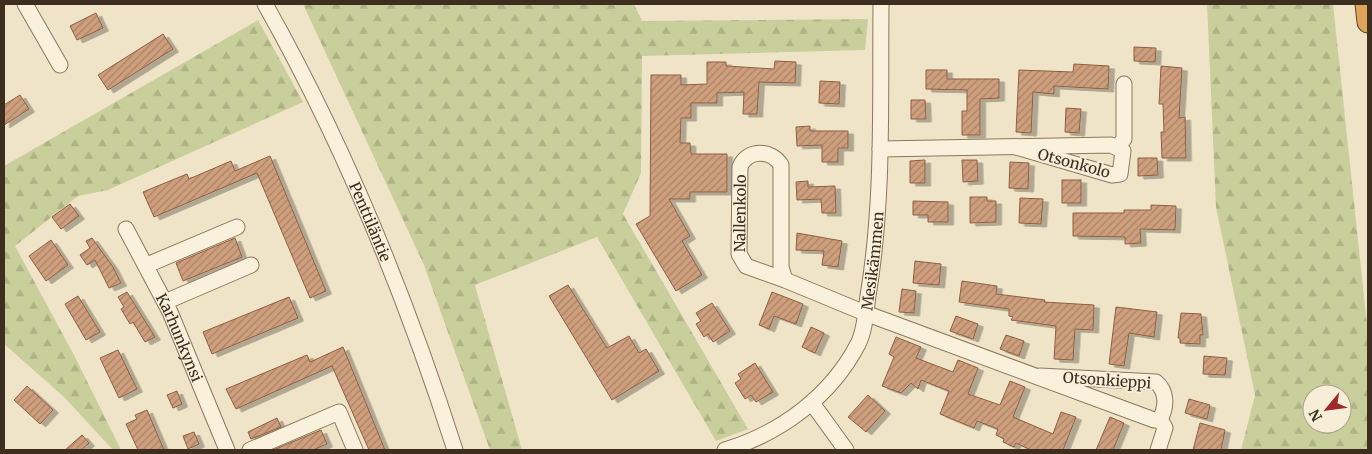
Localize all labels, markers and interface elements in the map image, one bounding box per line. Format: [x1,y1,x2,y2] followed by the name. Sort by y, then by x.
[1036,144,1113,182] street label: Otsonkolo
[730,174,749,252] street label: Nallenkolo
[345,179,396,264] street label: Penttiläntie
[857,211,887,311] street label: Mesikämmen
[152,290,207,384] street label: Karhunkynsi
[1062,367,1152,393] street label: Otsonkieppi
[1302,384,1352,434] north arrow
[1305,406,1326,425] text: N

